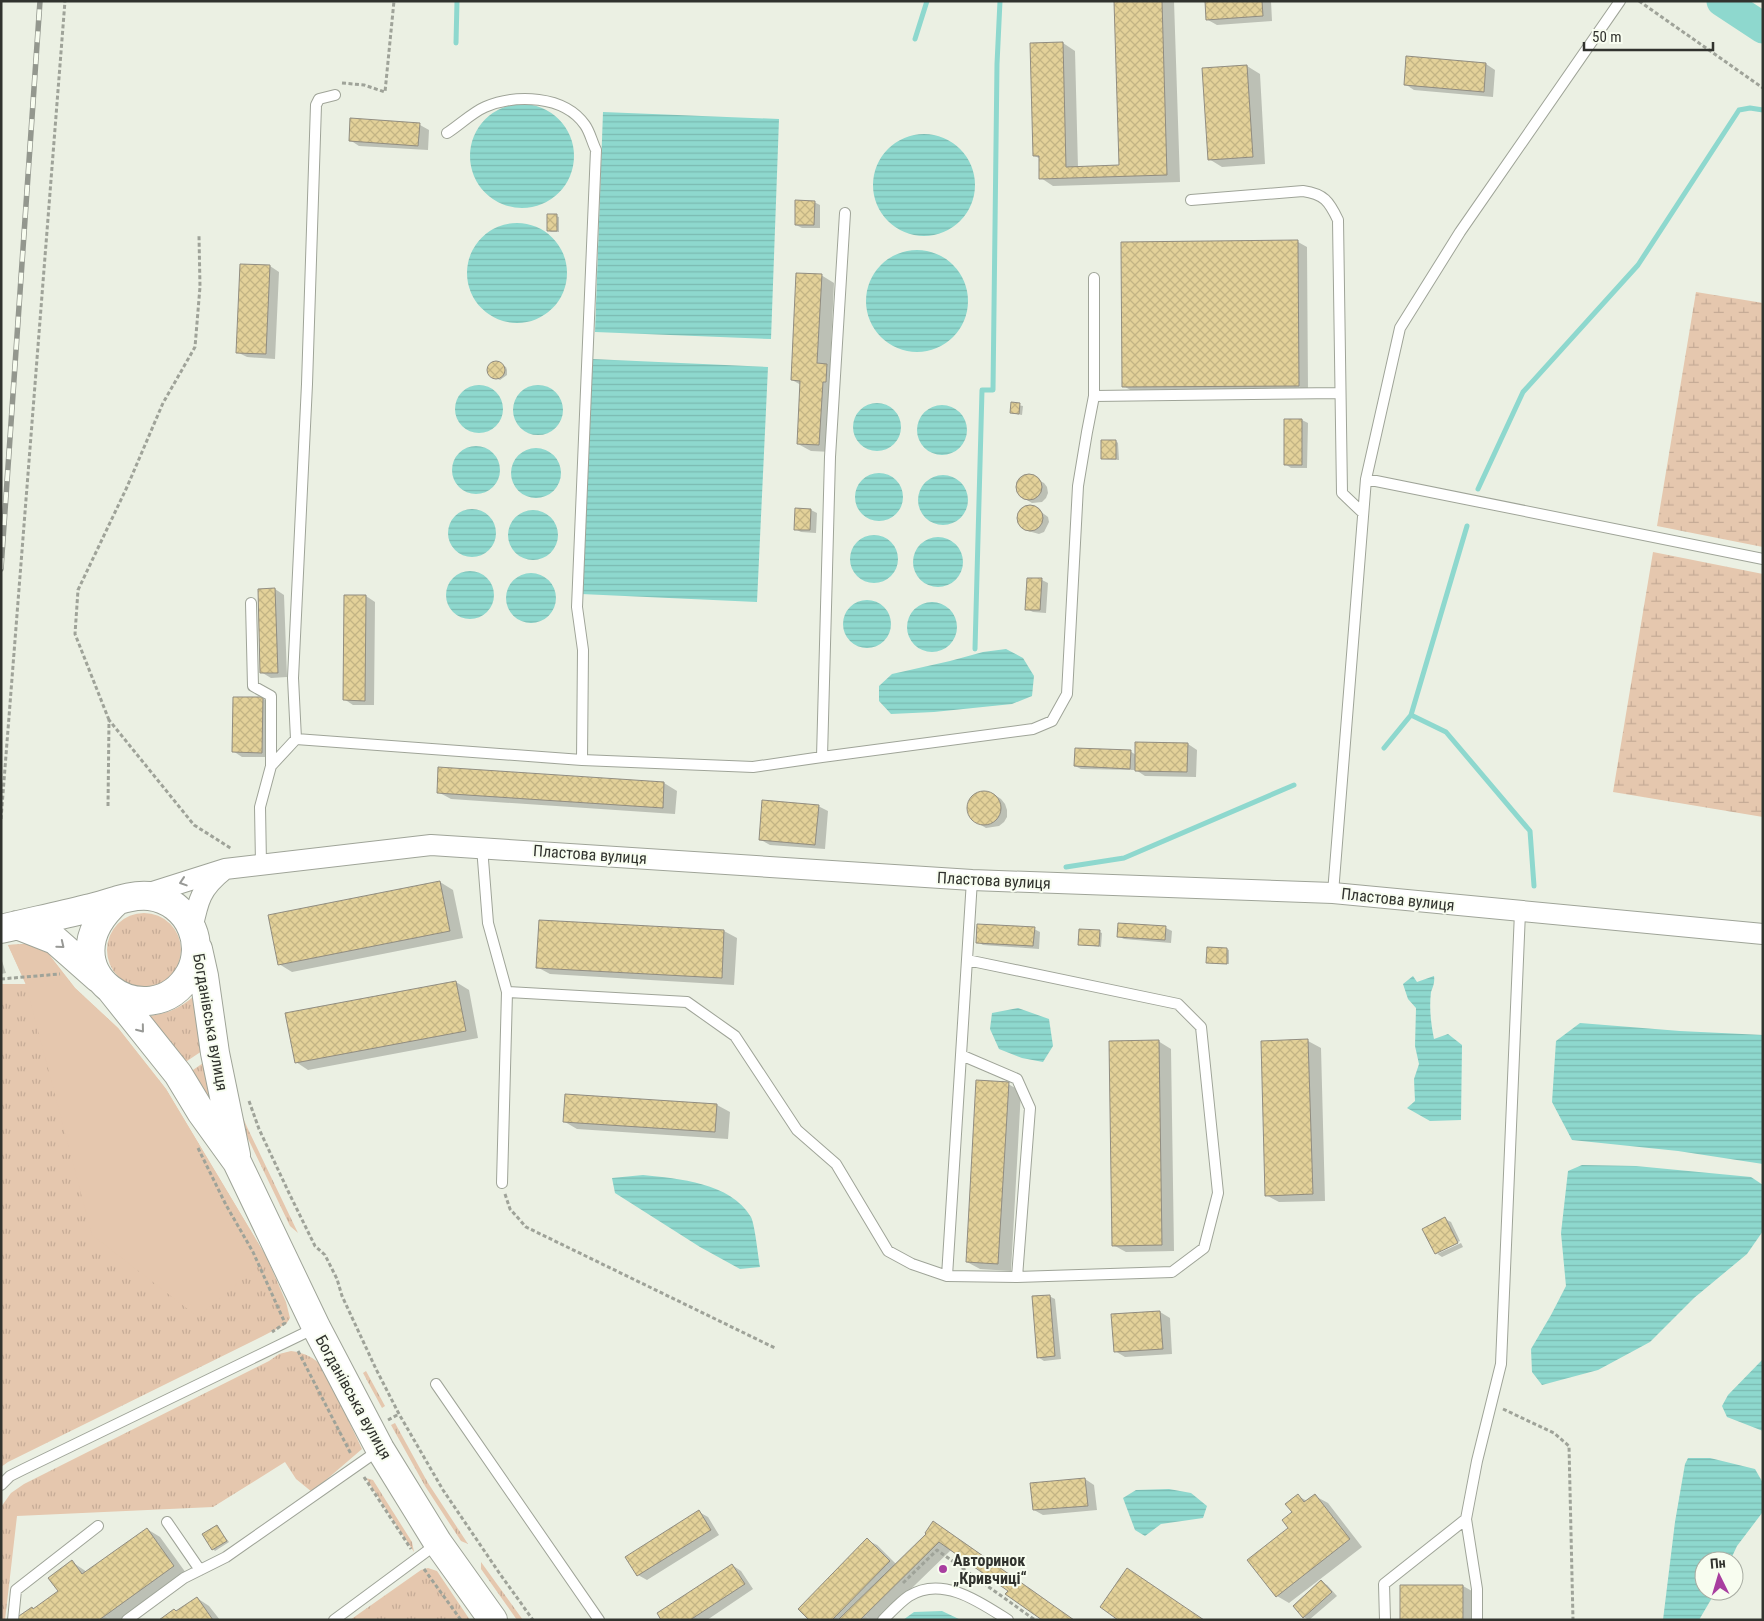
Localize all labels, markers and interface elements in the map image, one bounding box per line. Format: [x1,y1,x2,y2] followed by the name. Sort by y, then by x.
[1584,20,1713,52] scale bar
[1592,28,1622,46] text: 50 m
[533,841,647,868] street label: Пластова вулиця
[937,868,1051,893] street label: Пластова вулиця
[179,877,187,887] one-way arrow
[1340,884,1456,915] street label: Пластова вулиця
[55,940,64,948] one-way arrow
[189,952,232,1092] street label: Богданівська вулиця
[135,1023,143,1032] one-way arrow
[311,1332,396,1463] street label: Богданівська вулиця
[953,1551,1027,1588] place label: Авторинок „Кривчиці“
[1694,1551,1744,1601] north arrow
[1709,1554,1726,1572] text: Пн
[937,1563,949,1575] marker: Авторинок „Кривчиці“

